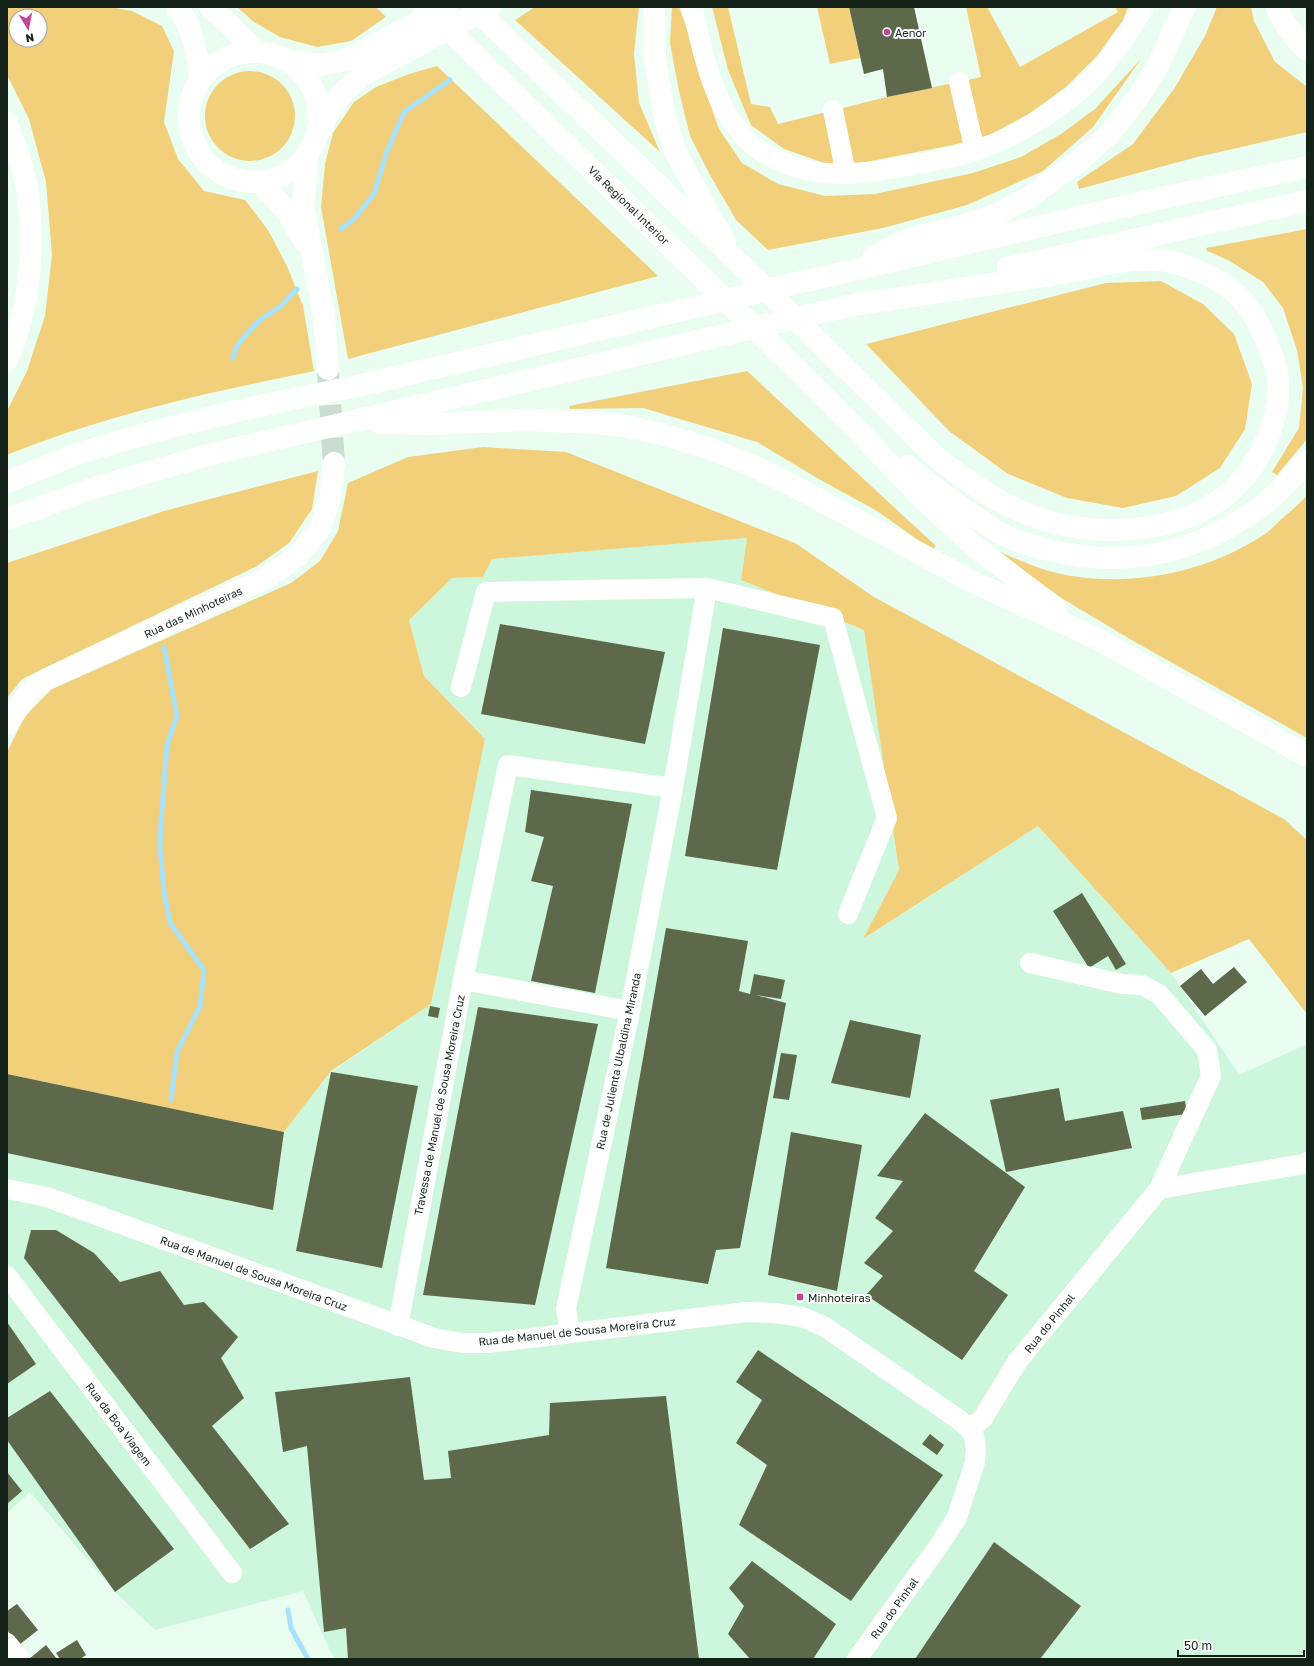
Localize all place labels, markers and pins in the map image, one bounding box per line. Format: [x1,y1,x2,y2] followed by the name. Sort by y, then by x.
[895,26,927,39] place label: Aenor
[882,27,892,37] marker: Aenor
[808,1291,871,1304] place label: Minhoteiras
[795,1292,805,1302] marker: Minhoteiras

